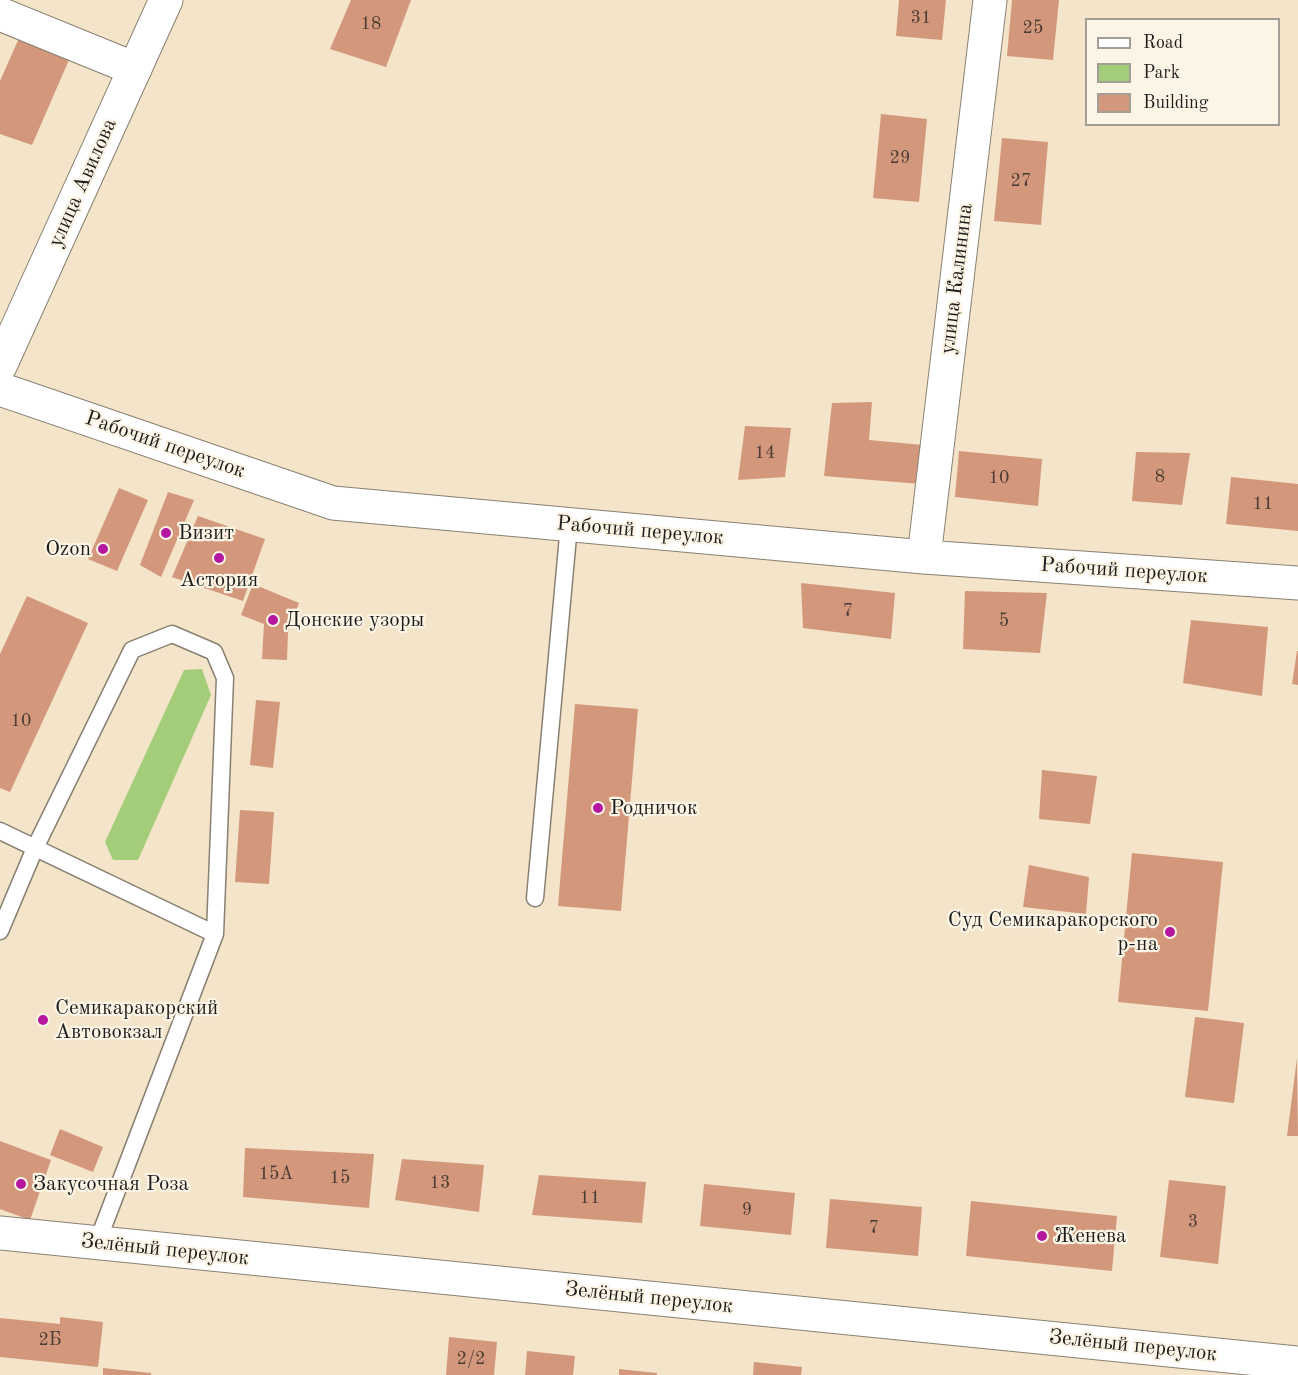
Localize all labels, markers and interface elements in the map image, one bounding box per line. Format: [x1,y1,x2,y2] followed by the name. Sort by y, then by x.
[911,7,931,29] house number: 31
[361,13,381,35] house number: 18
[1023,17,1043,39] house number: 25
[1085,18,1280,126] legend
[1143,34,1183,52] text: Road
[1143,64,1180,82] text: Park
[1143,94,1208,112] text: Building
[43,115,123,251] street label: улица Авилова
[890,147,910,169] house number: 29
[1011,170,1031,192] house number: 27
[935,202,979,356] street label: улица Калинина
[82,406,248,484] street label: Рабочий переулок
[755,442,775,464] house number: 14
[1155,466,1165,488] house number: 8
[989,467,1009,489] house number: 10
[1253,493,1273,515] house number: 11
[555,511,725,551] street label: Рабочий переулок
[178,520,234,546] place label: Визит
[159,526,173,540] marker: Визит
[45,536,91,562] place label: Ozon
[96,542,110,556] marker: Ozon
[212,551,226,565] marker: Астория
[1039,553,1209,589] street label: Рабочий переулок
[180,567,258,593] place label: Астория
[843,600,853,622] house number: 7
[285,607,424,633] place label: Донские узоры
[999,610,1009,632] house number: 5
[266,613,280,627] marker: Донские узоры
[11,710,31,732] house number: 10
[610,795,697,821] place label: Родничок
[591,801,605,815] marker: Родничок
[948,907,1158,957] place label: Суд Семикаракорского р-на
[1163,925,1177,939] marker: Суд Семикаракорского р-на
[55,995,218,1045] place label: Семикаракорский Автовокзал
[36,1013,50,1027] marker: Семикаракорский Автовокзал
[259,1163,293,1185] house number: 15А
[330,1167,350,1189] house number: 15
[33,1171,189,1197] place label: Закусочная Роза
[430,1172,450,1194] house number: 13
[14,1177,28,1191] marker: Закусочная Роза
[580,1187,600,1209] house number: 11
[742,1199,752,1221] house number: 9
[1188,1211,1198,1233] house number: 3
[869,1217,879,1239] house number: 7
[1054,1223,1126,1249] place label: Женева
[80,1229,250,1271] street label: Зелёный переулок
[1035,1229,1049,1243] marker: Женева
[564,1277,734,1319] street label: Зелёный переулок
[1048,1325,1218,1367] street label: Зелёный переулок
[38,1329,62,1351] house number: 2Б
[457,1348,485,1370] house number: 2/2

